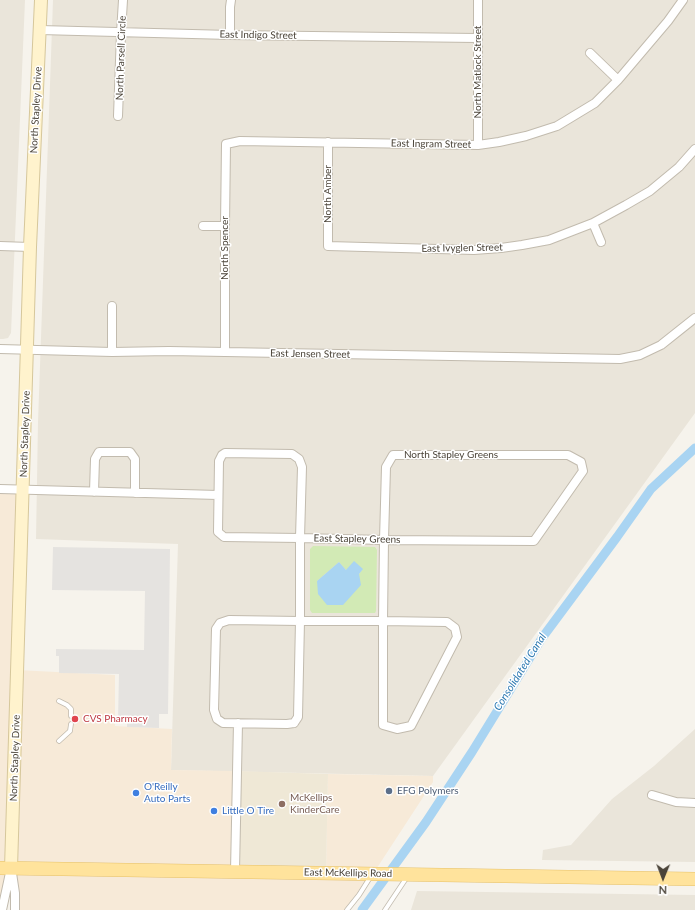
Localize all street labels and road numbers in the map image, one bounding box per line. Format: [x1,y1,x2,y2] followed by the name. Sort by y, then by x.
[114,15,128,101] street label: North Parsell Circle
[472,26,484,118] street label: North Matlock Street
[219,28,297,42] street label: East Indigo Street
[28,66,44,154] street label: North Stapley Drive
[391,137,471,151] street label: East Ingram Street
[322,165,334,223] street label: North Amber
[219,216,231,280] street label: North Spencer
[421,241,503,255] street label: East Ivyglen Street
[270,347,350,361] street label: East Jensen Street
[17,390,33,478] street label: North Stapley Drive
[404,449,498,461] street label: North Stapley Greens
[313,532,401,546] street label: East Stapley Greens
[7,714,23,802] street label: North Stapley Drive
[304,866,392,880] street label: East McKellips Road

